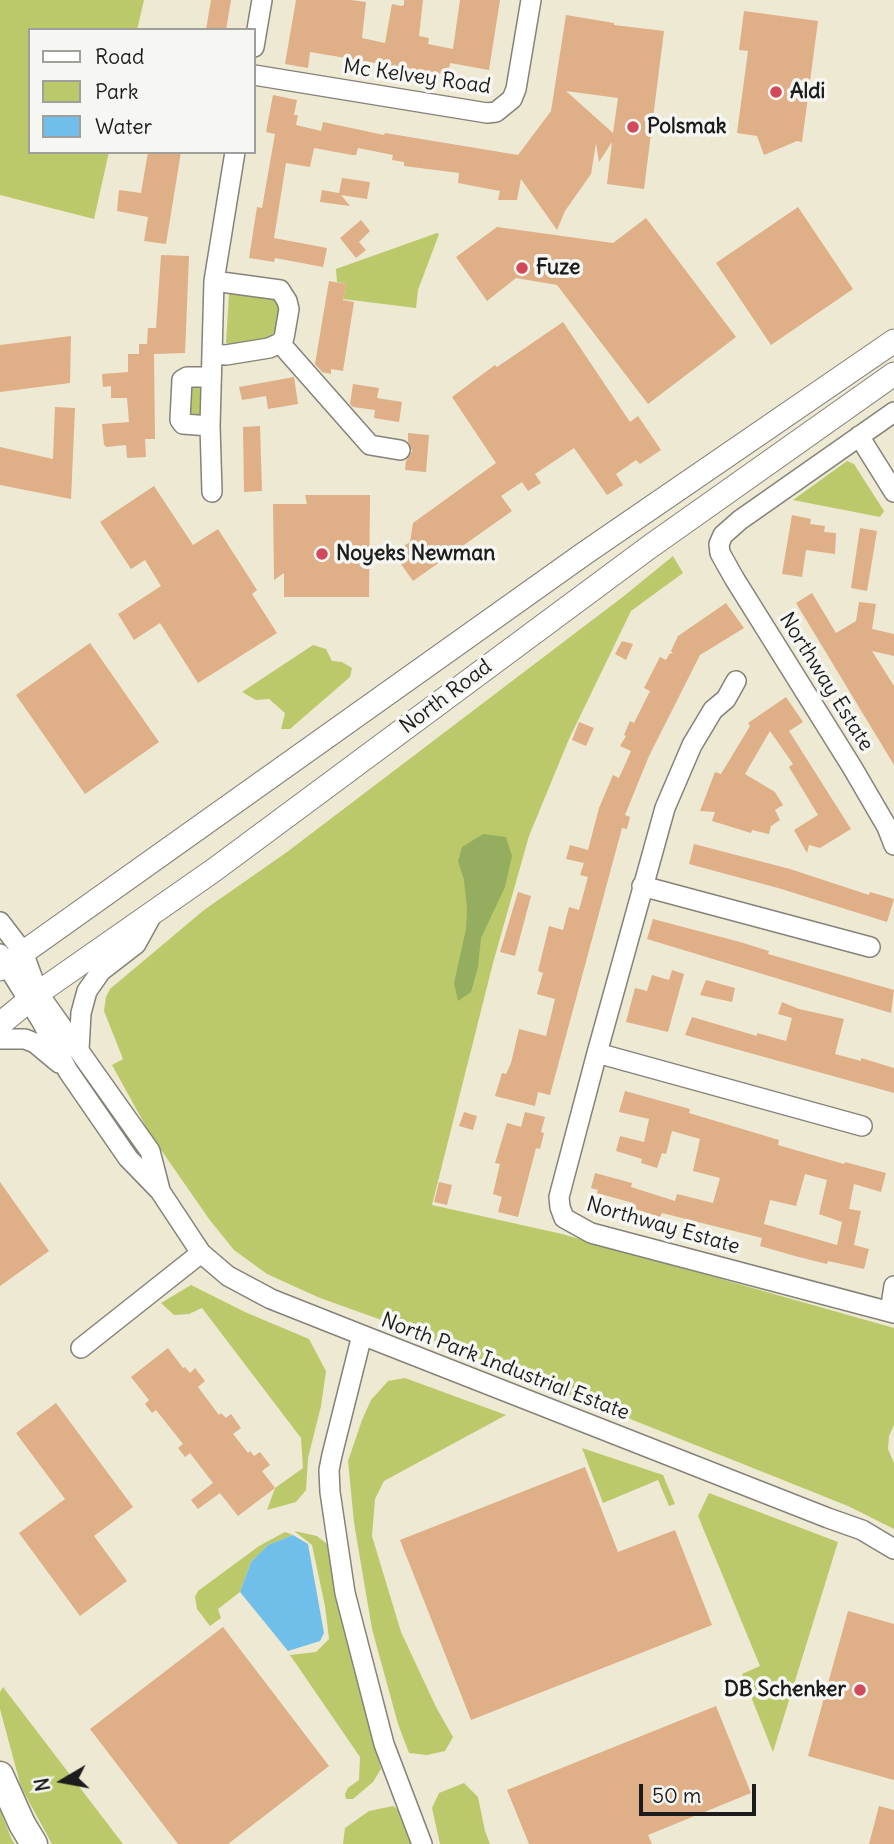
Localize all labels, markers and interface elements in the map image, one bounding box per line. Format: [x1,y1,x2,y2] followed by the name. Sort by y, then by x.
[28,28,256,154] legend
[95,43,144,70] text: Road
[342,54,492,100] street label: Mc Kelvey Road
[95,78,138,105] text: Park
[790,79,825,105] place label: Aldi
[768,84,784,100] marker: Aldi
[95,113,152,140] text: Water
[647,114,726,140] place label: Polsmak
[625,119,641,135] marker: Polsmak
[536,255,580,281] place label: Fuze
[514,260,530,276] marker: Fuze
[336,541,495,567] place label: Noyeks Newman
[314,546,330,562] marker: Noyeks Newman
[773,608,879,756] street label: Northway Estate
[395,654,497,740] street label: North Road
[583,1192,743,1260] street label: Northway Estate
[377,1308,633,1426] street label: North Park Industrial Estate
[724,1677,846,1703] place label: DB Schenker
[852,1682,868,1698] marker: DB Schenker
[28,1746,98,1816] north arrow
[642,1770,759,1814] scale bar
[29,1776,55,1793] text: N
[652,1782,701,1809] text: 50 m

